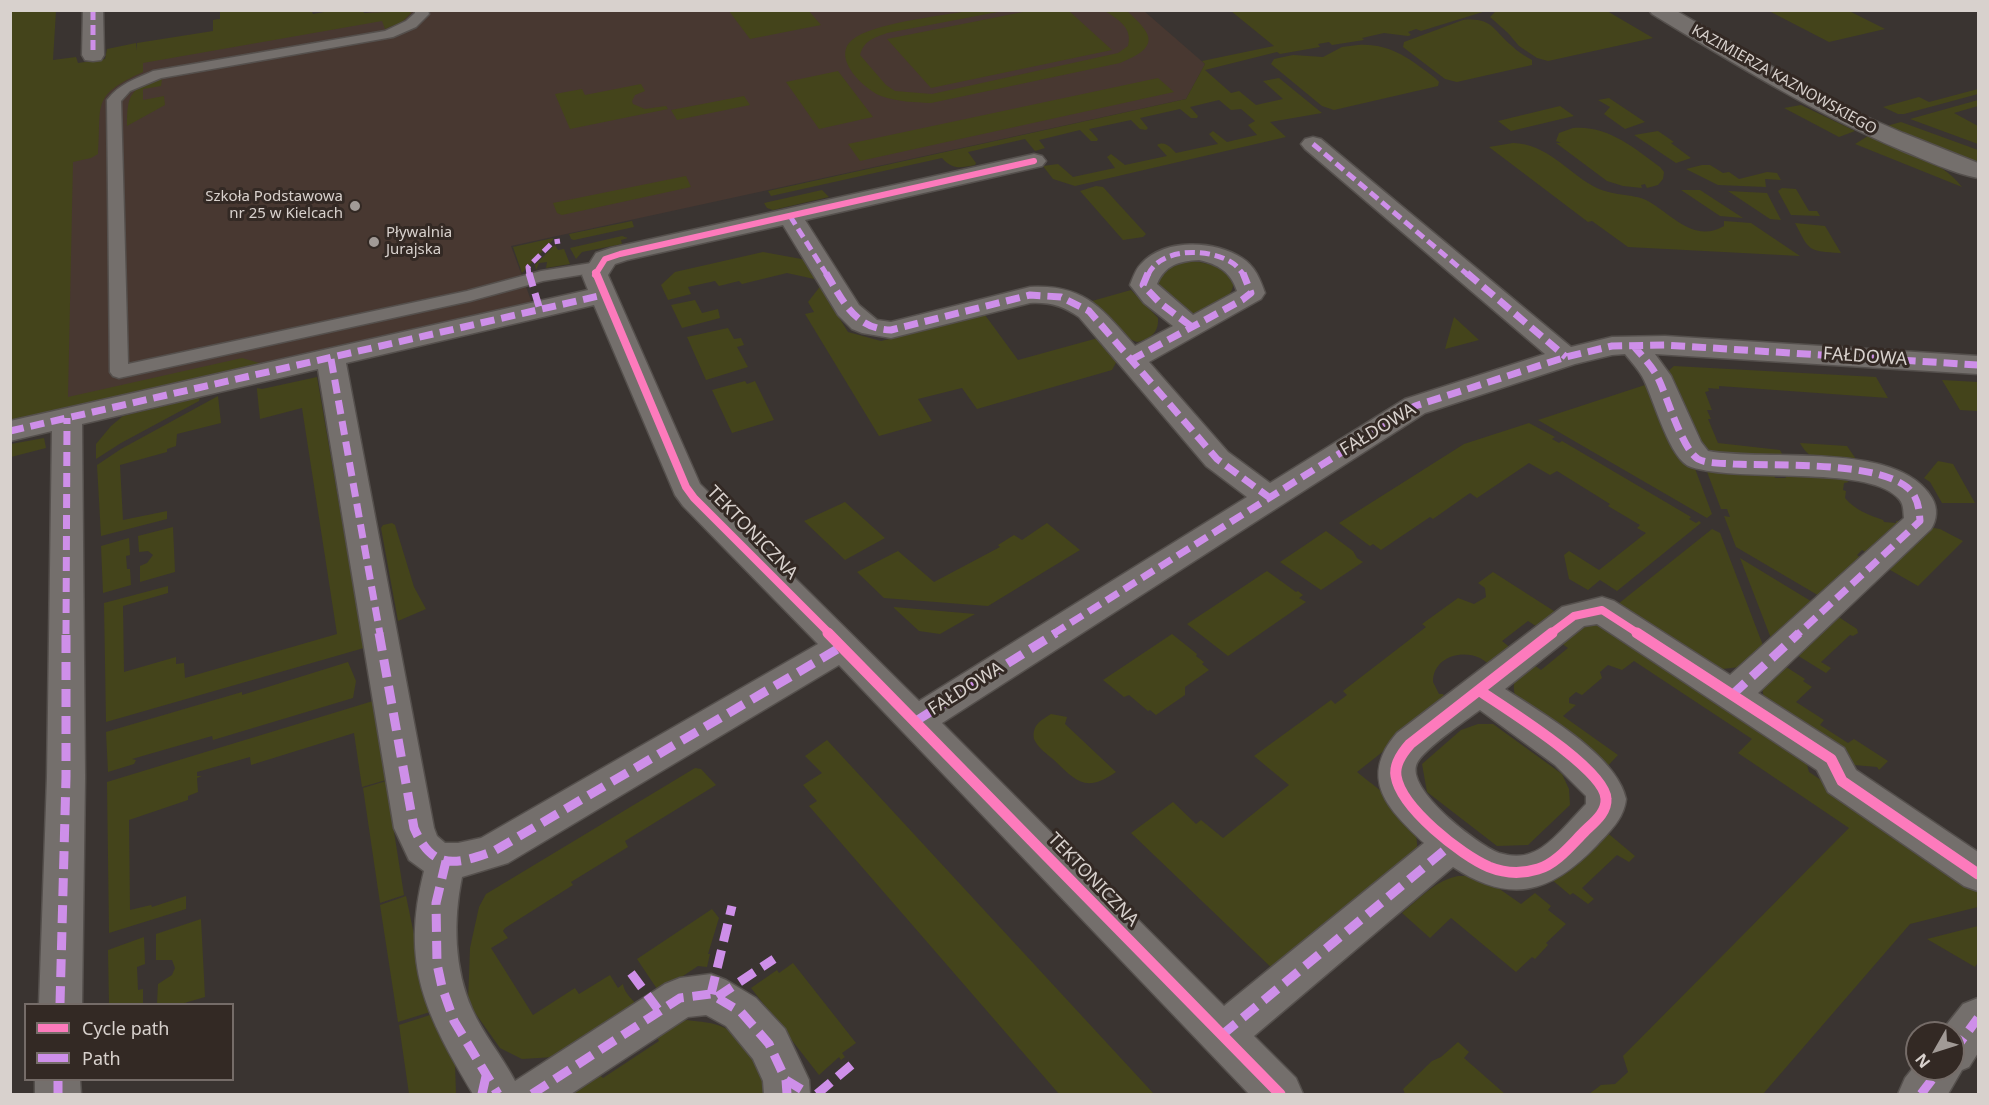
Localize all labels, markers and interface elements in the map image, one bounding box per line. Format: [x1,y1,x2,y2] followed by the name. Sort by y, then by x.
[1688,21,1880,139] street label: KAZIMIERZA KAZNOWSKIEGO
[205,188,343,223] place label: Szkoła Podstawowa nr 25 w Kielcach
[348,199,362,213] marker: Szkoła Podstawowa nr 25 w Kielcach
[386,224,452,259] place label: Pływalnia Jurajska
[367,235,381,249] marker: Pływalnia Jurajska
[1822,343,1908,371] street label: FAŁDOWA
[1336,399,1420,461] street label: FAŁDOWA
[702,482,802,584] street label: TEKTONICZNA
[924,657,1008,721] street label: FAŁDOWA
[1043,829,1143,931] street label: TEKTONICZNA
[24,1003,234,1081] legend
[82,1016,169,1040] text: Cycle path
[1905,1021,1965,1081] north arrow
[82,1046,121,1070] text: Path
[1910,1049,1935,1073] text: N

